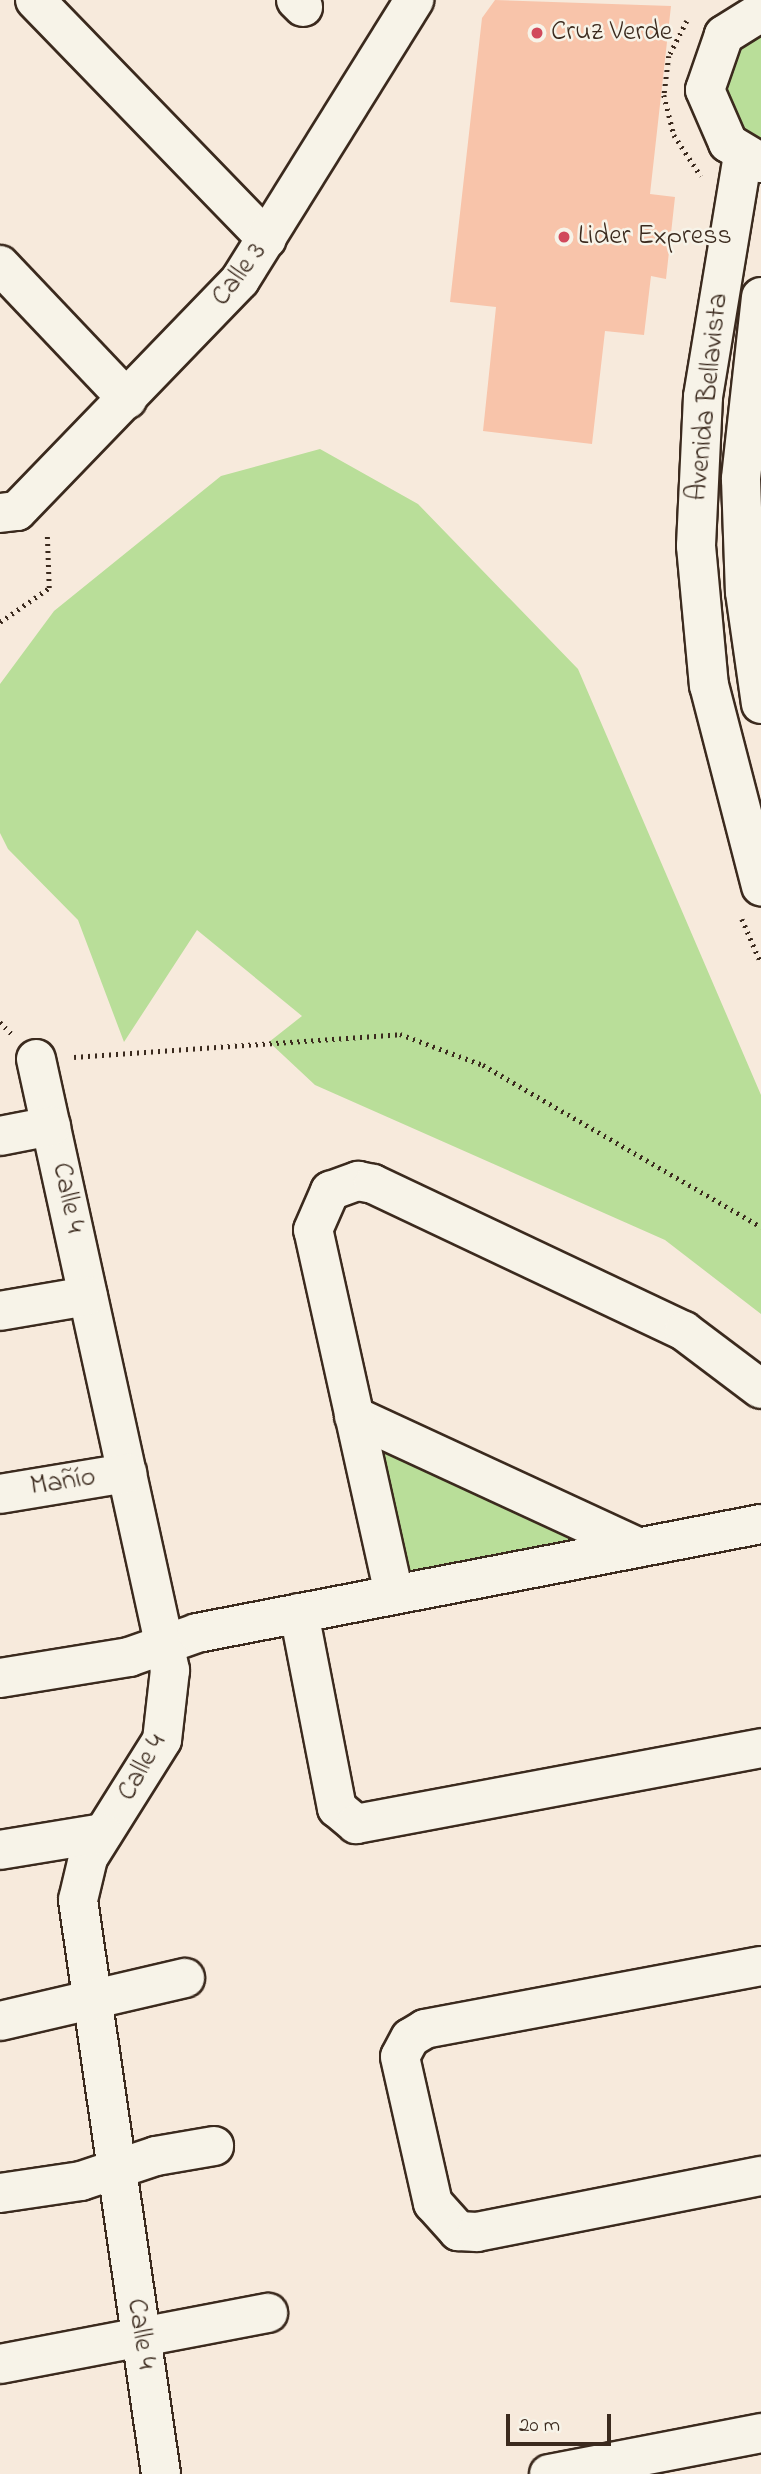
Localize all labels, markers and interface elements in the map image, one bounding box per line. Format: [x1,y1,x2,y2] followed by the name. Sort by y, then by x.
[551,16,672,50] place label: Cruz Verde
[529,25,545,41] marker: Cruz Verde
[578,220,732,254] place label: Lider Express
[556,229,572,245] marker: Lider Express
[205,237,275,313] street label: Calle 3
[681,291,737,503] street label: Avenida Bellavista
[43,1160,91,1236] street label: Calle 4
[28,1461,98,1505] street label: Mañío
[111,1729,175,1807] street label: Calle 4
[118,2296,162,2372] street label: Calle 4
[509,2400,614,2444] scale bar
[519,2411,560,2441] text: 20 m

